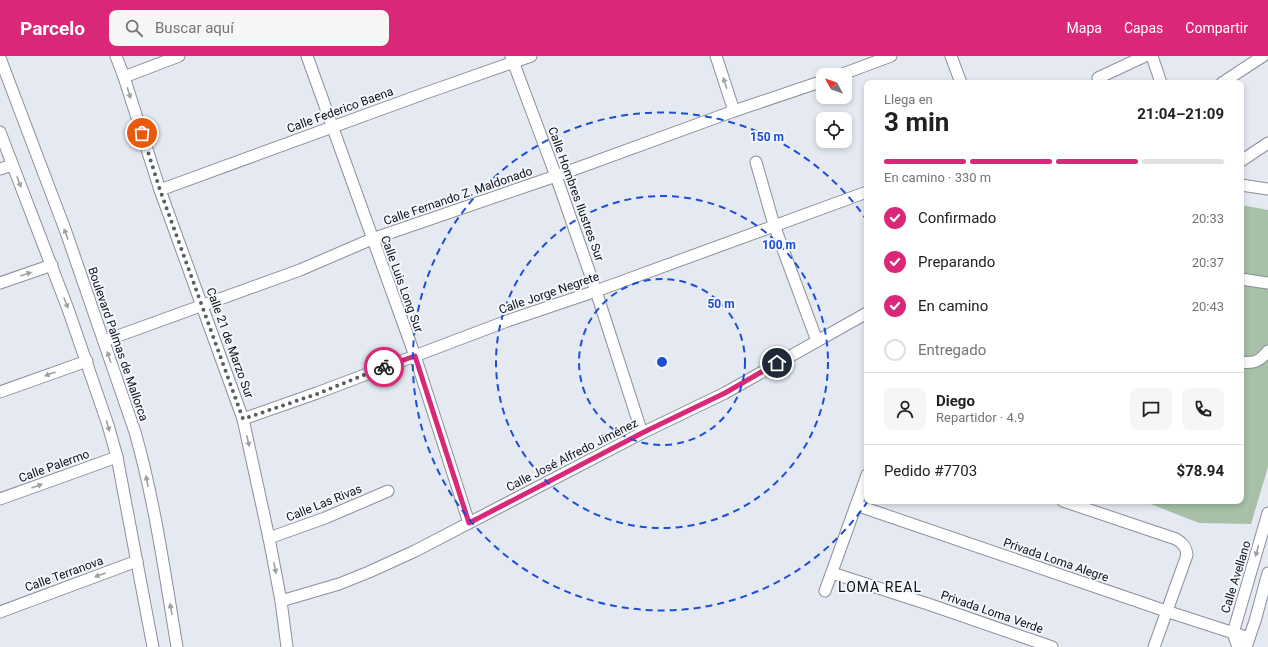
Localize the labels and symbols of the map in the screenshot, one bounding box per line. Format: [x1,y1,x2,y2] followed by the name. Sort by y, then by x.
[816,68,852,104] north arrow
[722,77,728,89] one-way arrow
[285,84,395,136] street label: Calle Federico Baena
[126,87,132,99] one-way arrow
[125,116,159,150] pin
[545,125,607,263] street label: Calle Hombres Ilustres Sur
[750,130,784,144] text: 150 m
[382,164,534,228] street label: Calle Fernando Z. Maldonado
[16,176,22,188] one-way arrow
[63,228,69,240] one-way arrow
[378,234,426,334] street label: Calle Luis Long Sur
[762,238,796,252] text: 100 m
[85,265,151,423] street label: Boulevard Palmas de Mallorca
[497,269,601,317] street label: Calle Jorge Negrete
[20,270,32,276] one-way arrow
[203,286,257,400] street label: Calle 21 de Marzo Sur
[63,297,69,309] one-way arrow
[707,297,735,311] text: 50 m
[760,346,794,380] pin
[364,347,404,387] courier
[106,350,112,362] one-way arrow
[655,355,669,369] centre of rings
[44,372,56,378] one-way arrow
[504,416,640,494] street label: Calle José Alfredo Jiménez
[105,420,111,432] one-way arrow
[245,435,251,447] one-way arrow
[17,447,91,485] street label: Calle Palermo
[143,475,149,487] one-way arrow
[284,481,364,525] street label: Calle Las Rivas
[31,483,43,489] one-way arrow
[1001,535,1111,585] street label: Privada Loma Alegre
[1218,539,1254,615] street label: Calle Avellano
[1254,545,1260,557] one-way arrow
[23,553,105,595] street label: Calle Terranova
[272,562,278,574] one-way arrow
[94,572,106,578] one-way arrow
[838,579,922,595] district label: LOMA REAL
[939,588,1045,636] street label: Privada Loma Verde
[167,602,173,615] one-way arrow

